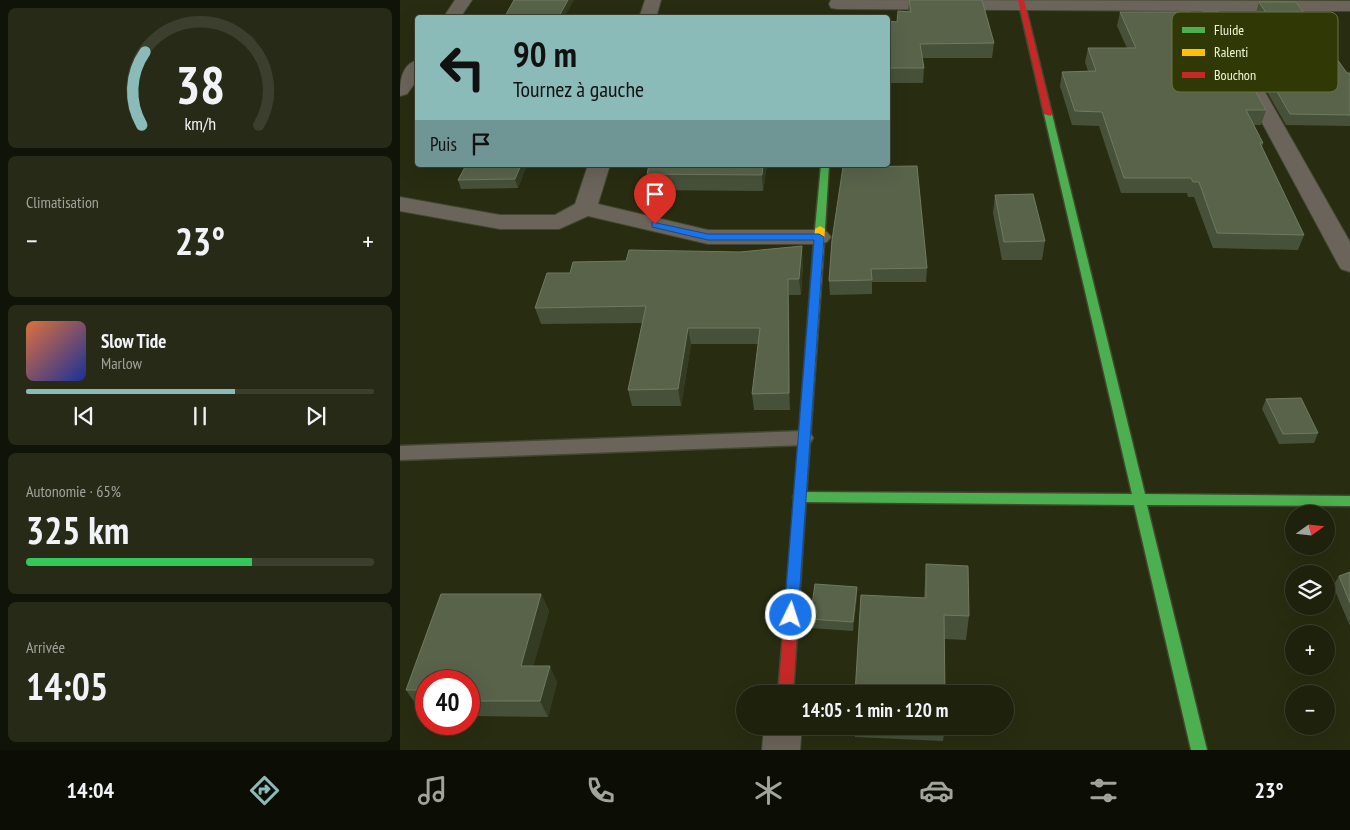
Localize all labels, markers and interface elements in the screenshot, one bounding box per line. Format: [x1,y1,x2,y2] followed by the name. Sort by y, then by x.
[1172,12,1338,92] legend
[1214,21,1244,39] text: Fluide
[513,31,577,77] text: 90 m
[430,35,495,100] icon: left
[1214,43,1248,61] text: Ralenti
[175,51,225,118] text: 38
[1214,66,1256,84] text: Bouchon
[513,75,644,103] text: Tournez à gauche
[184,112,216,135] text: km/h
[467,130,495,158] icon: arrive
[430,132,457,156] text: Puis
[634,173,676,224] pin
[641,180,669,208] icon: arrive
[26,192,99,212] text: Climatisation
[175,216,225,265] text: 23°
[26,222,38,259] text: −
[362,222,374,259] text: +
[101,329,166,353] text: Slow Tide
[101,353,142,373] text: Marlow
[70,402,98,430] icon: previous
[186,402,214,430] icon: pause
[302,402,330,430] icon: next
[26,481,121,501] text: Autonomie · 65%
[26,505,129,554] text: 325 km
[1285,505,1335,555] north arrow
[1285,505,1335,735] map controls
[1285,565,1335,615] button: layers
[764,588,816,640] position arrow
[1285,625,1335,675] button: +
[26,637,65,657] text: Arrivée
[26,661,108,710] text: 14:05
[415,670,480,735] speed limit sign: 40
[1285,685,1335,735] button: −
[802,698,948,722] text: 14:05 · 1 min · 120 m
[247,773,282,808] icon: directions
[415,773,450,808] icon: music
[583,773,618,808] icon: phone
[751,773,786,808] icon: climate
[919,773,954,808] icon: car
[1086,773,1121,808] icon: filters
[66,776,114,804] text: 14:04
[1254,776,1283,804] text: 23°

